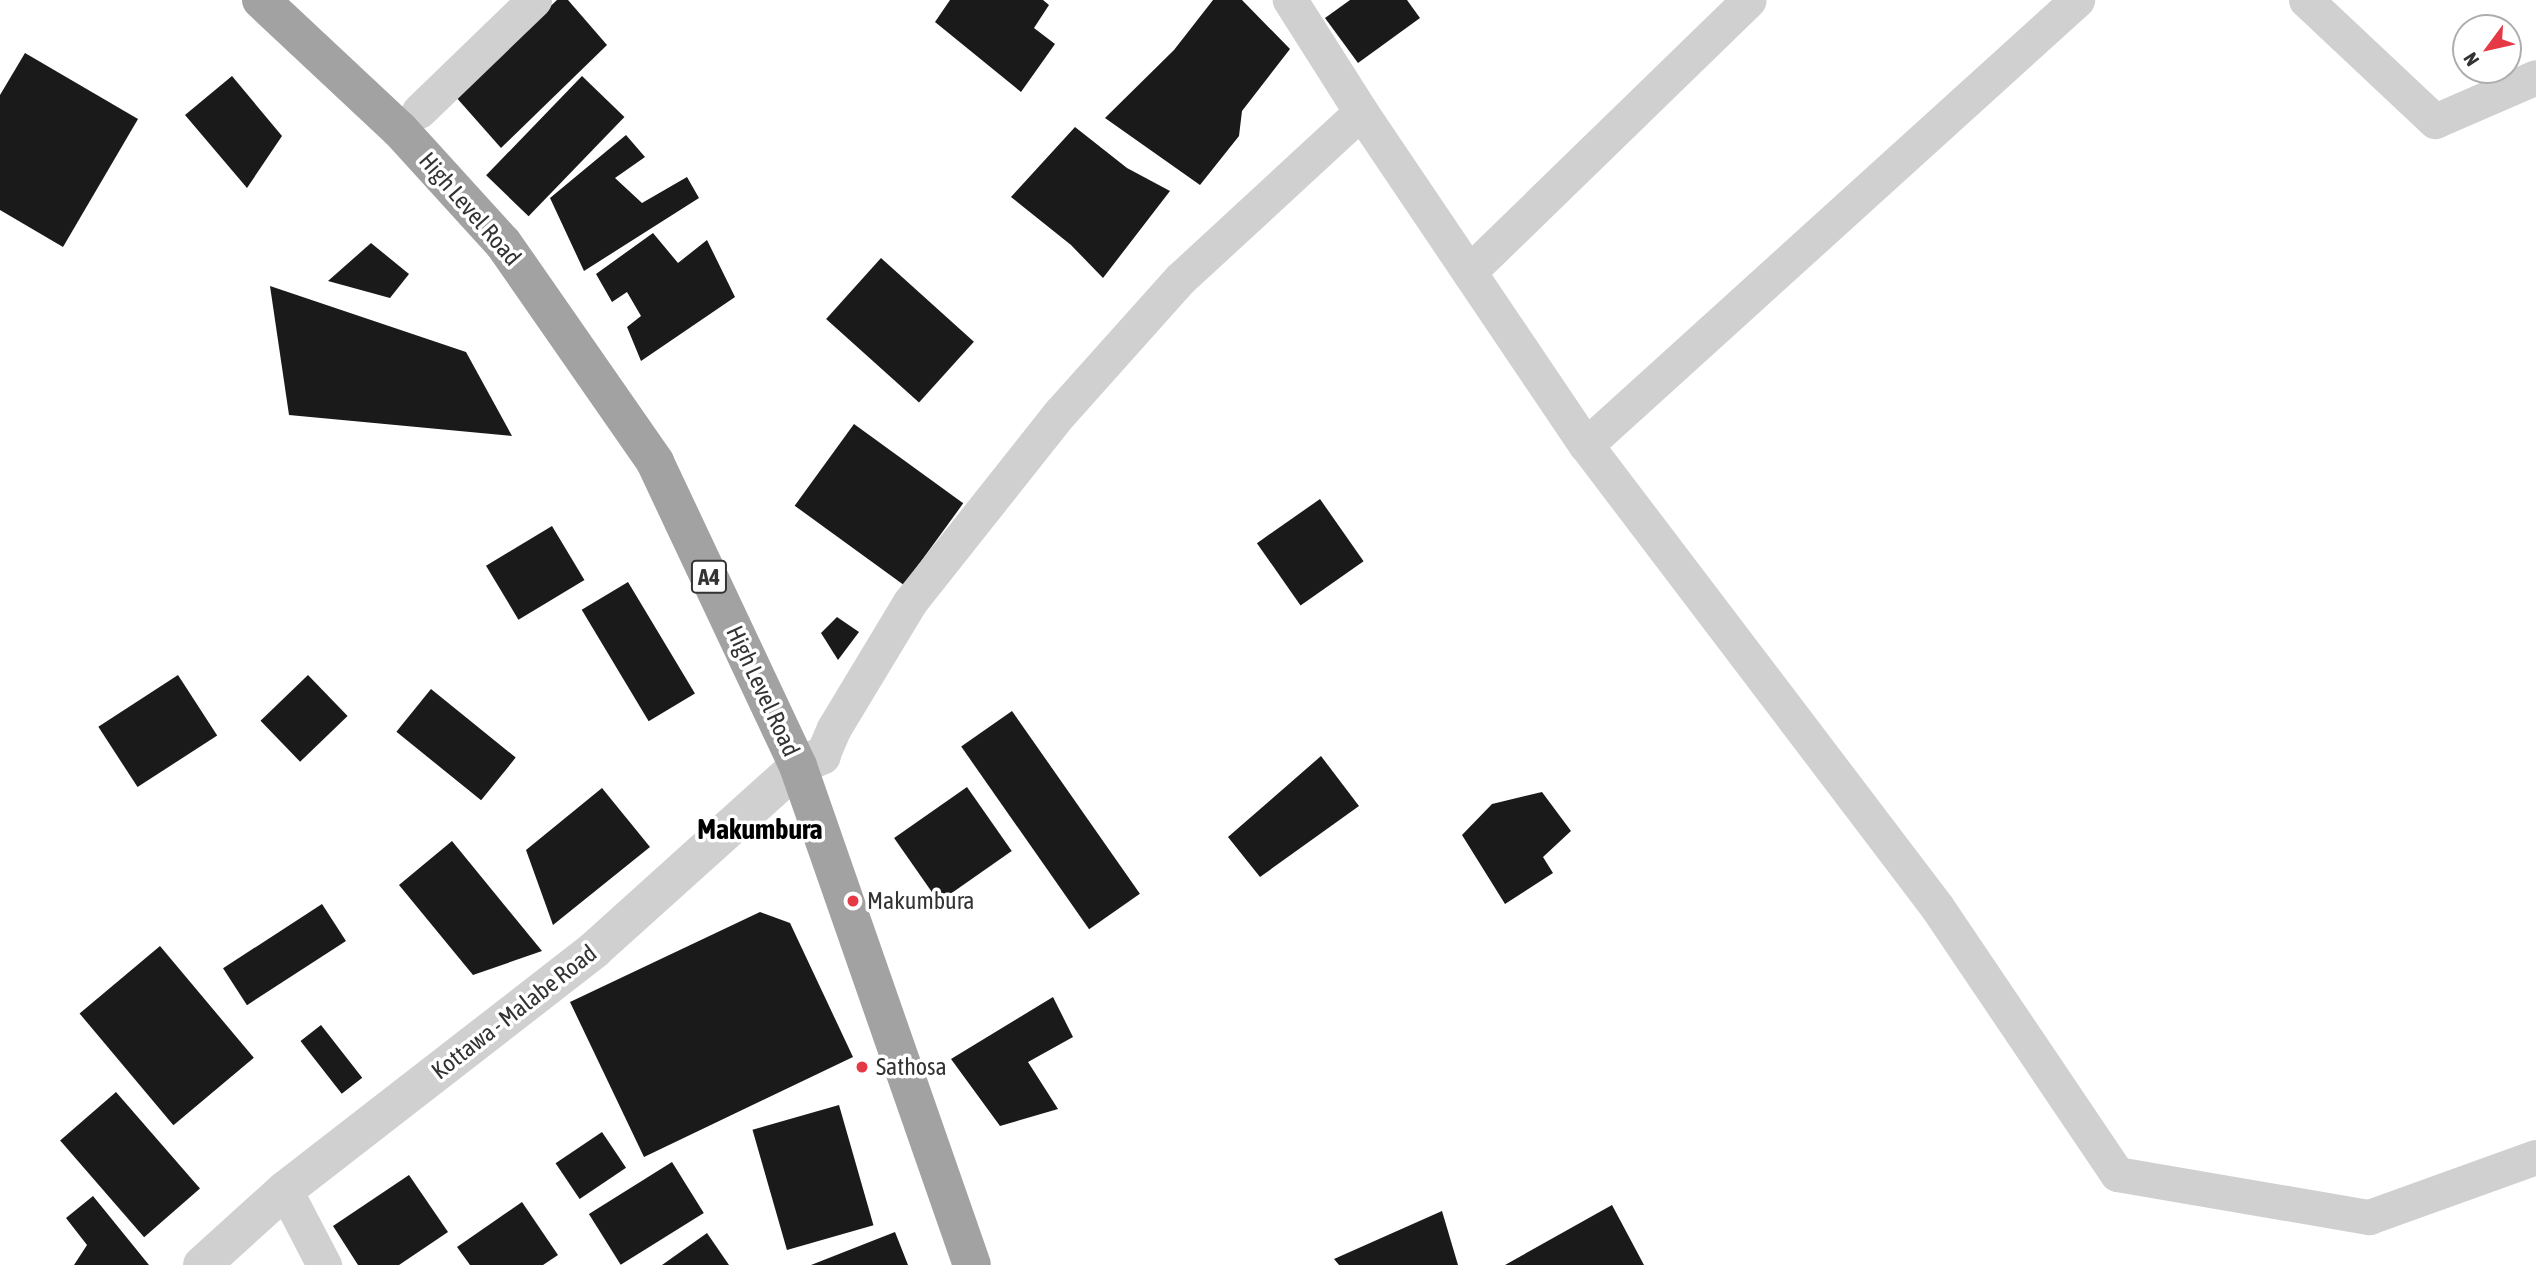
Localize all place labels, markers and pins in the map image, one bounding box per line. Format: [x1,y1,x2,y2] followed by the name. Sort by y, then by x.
[867,887,974,915] place label: Makumbura
[845,893,861,909] marker: Makumbura
[876,1053,947,1081] place label: Sathosa
[854,1059,870,1075] marker: Sathosa

